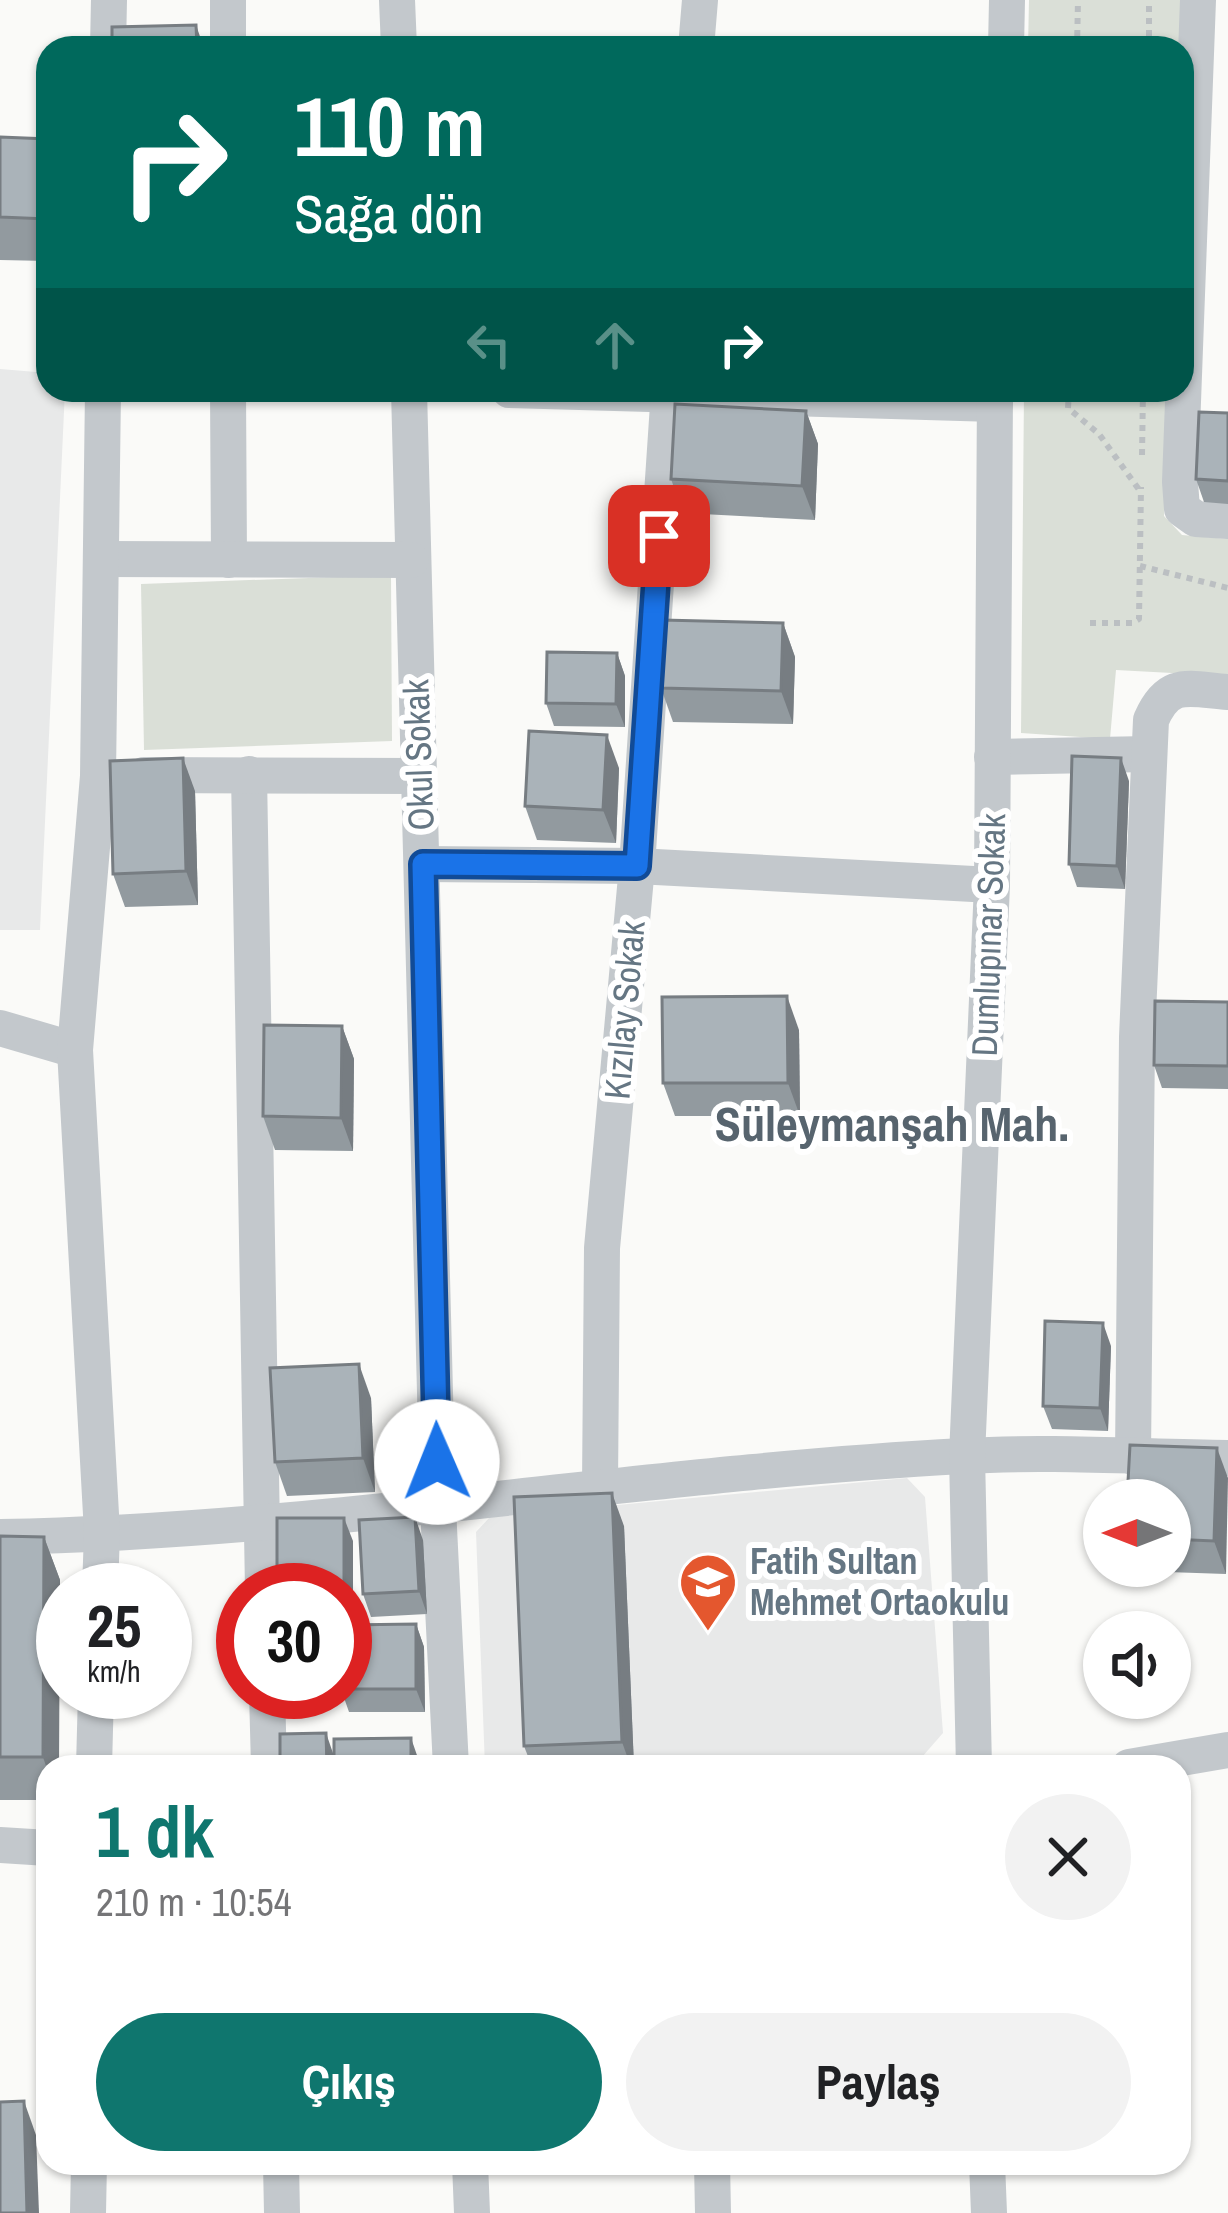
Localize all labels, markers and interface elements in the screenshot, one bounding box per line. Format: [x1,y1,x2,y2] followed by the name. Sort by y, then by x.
[294,69,486,182] text: 110 m
[96,84,252,240] icon: right
[294,177,484,250] text: Sağa dön
[456,312,522,378] icon: left
[582,312,648,378] icon: ahead
[708,312,774,378] icon: right
[608,485,710,587] pin
[626,503,692,569] icon: arrive
[391,678,445,831] street label: Okul Sokak
[960,813,1016,1057] street label: Dumlupınar Sokak
[592,919,656,1101] street label: Kızılay Sokak
[715,1091,1069,1156] district label: Süleymanşah Mah.
[374,1399,500,1525] position arrow
[1083,1479,1191,1587] north arrow
[1083,1479,1191,1719] map controls
[750,1537,1009,1626] place label: Fatih Sultan Mehmet Ortaokulu
[677,1551,739,1633] school or university icon: Fatih Sultan Mehmet Ortaokulu
[216,1563,372,1719] speed limit sign: 30
[87,1585,141,1666] text: 25
[1083,1611,1191,1719] button: sound
[87,1651,141,1691] text: km/h
[96,1782,214,1879] text: 1 dk
[1005,1794,1131,1920] button: close
[96,1876,292,1928] text: 210 m · 10:54
[96,2013,602,2151] button: Çıkış
[626,2013,1131,2151] button: Paylaş

